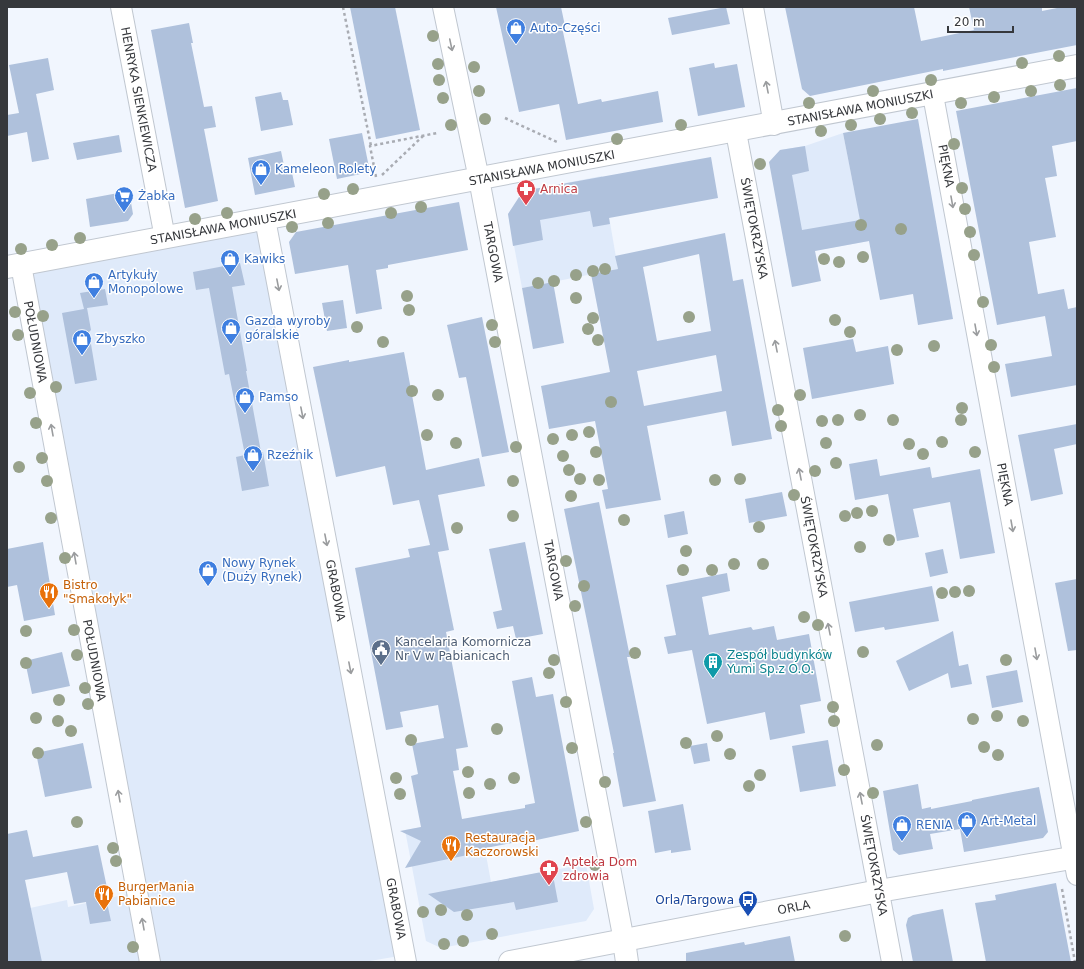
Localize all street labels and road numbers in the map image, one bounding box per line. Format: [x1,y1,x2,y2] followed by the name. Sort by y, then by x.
[118,26,159,174] street label: HENRYKA SIENKIEWICZA
[786,87,935,129] street label: STANISŁAWA MONIUSZKI
[935,143,957,189] street label: PIĘKNA
[468,148,616,189] street label: STANISŁAWA MONIUSZKI
[738,176,771,281] street label: ŚWIĘTOKRZYSKA
[149,207,298,247] street label: STANISŁAWA MONIUSZKI
[480,220,506,284] street label: TARGOWA
[21,300,50,385] street label: POŁUDNIOWA
[994,462,1016,508] street label: PIĘKNA
[798,495,830,599] street label: ŚWIĘTOKRZYSKA
[541,538,566,602] street label: TARGOWA
[323,558,348,623] street label: GRABOWA
[80,618,109,703] street label: POŁUDNIOWA
[857,813,890,918] street label: ŚWIĘTOKRZYSKA
[383,877,409,941] street label: GRABOWA
[776,897,812,917] street label: ORLA

